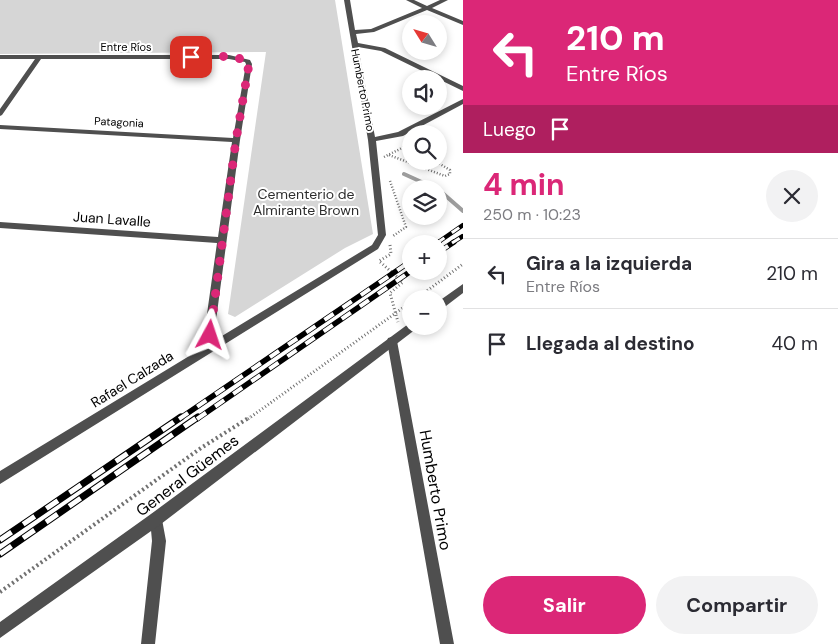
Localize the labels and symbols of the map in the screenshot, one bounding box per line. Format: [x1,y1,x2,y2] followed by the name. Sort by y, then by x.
[402,15,448,60] north arrow
[170,36,212,78] pin
[101,40,151,54] street label: Entre Ríos
[348,48,378,132] street label: Humberto Primo
[94,114,144,130] street label: Patagonia
[253,185,359,219] park label: Cementerio de Almirante Brown
[72,207,152,231] street label: Juan Lavalle
[183,308,235,360] position arrow
[87,347,177,411] street label: Rafael Calzada
[415,428,456,552] street label: Humberto Primo
[132,430,243,521] street label: General Güemes

